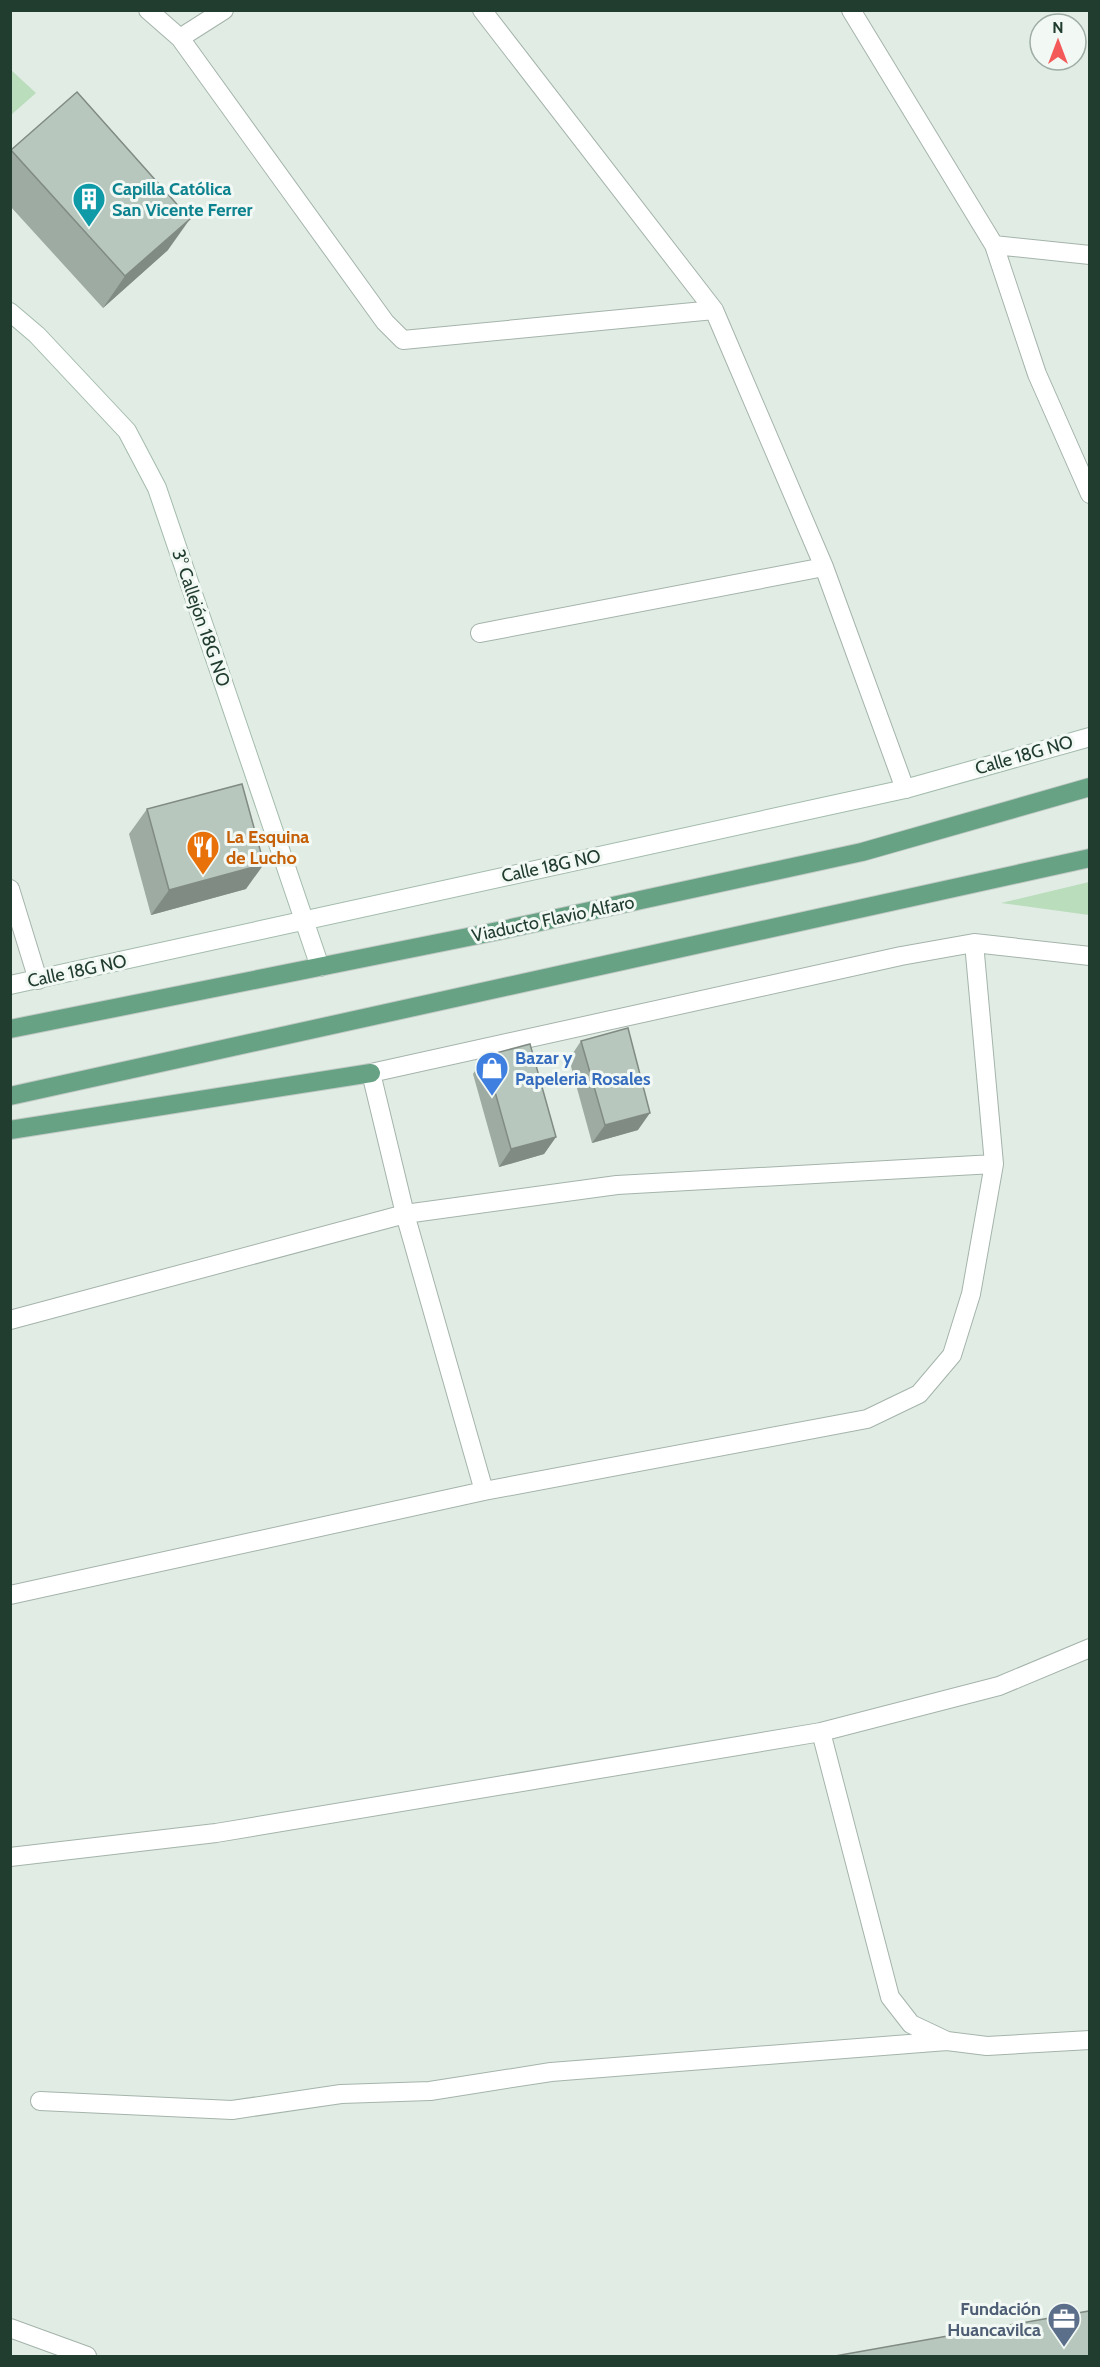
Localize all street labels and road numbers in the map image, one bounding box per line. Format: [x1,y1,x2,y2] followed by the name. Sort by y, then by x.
[167,546,235,690] street label: 3° Callejón 18G NO
[972,730,1076,779] street label: Calle 18G NO
[499,845,603,887] street label: Calle 18G NO
[470,891,636,947] street label: Viaducto Flavio Alfaro
[25,950,129,992] street label: Calle 18G NO

